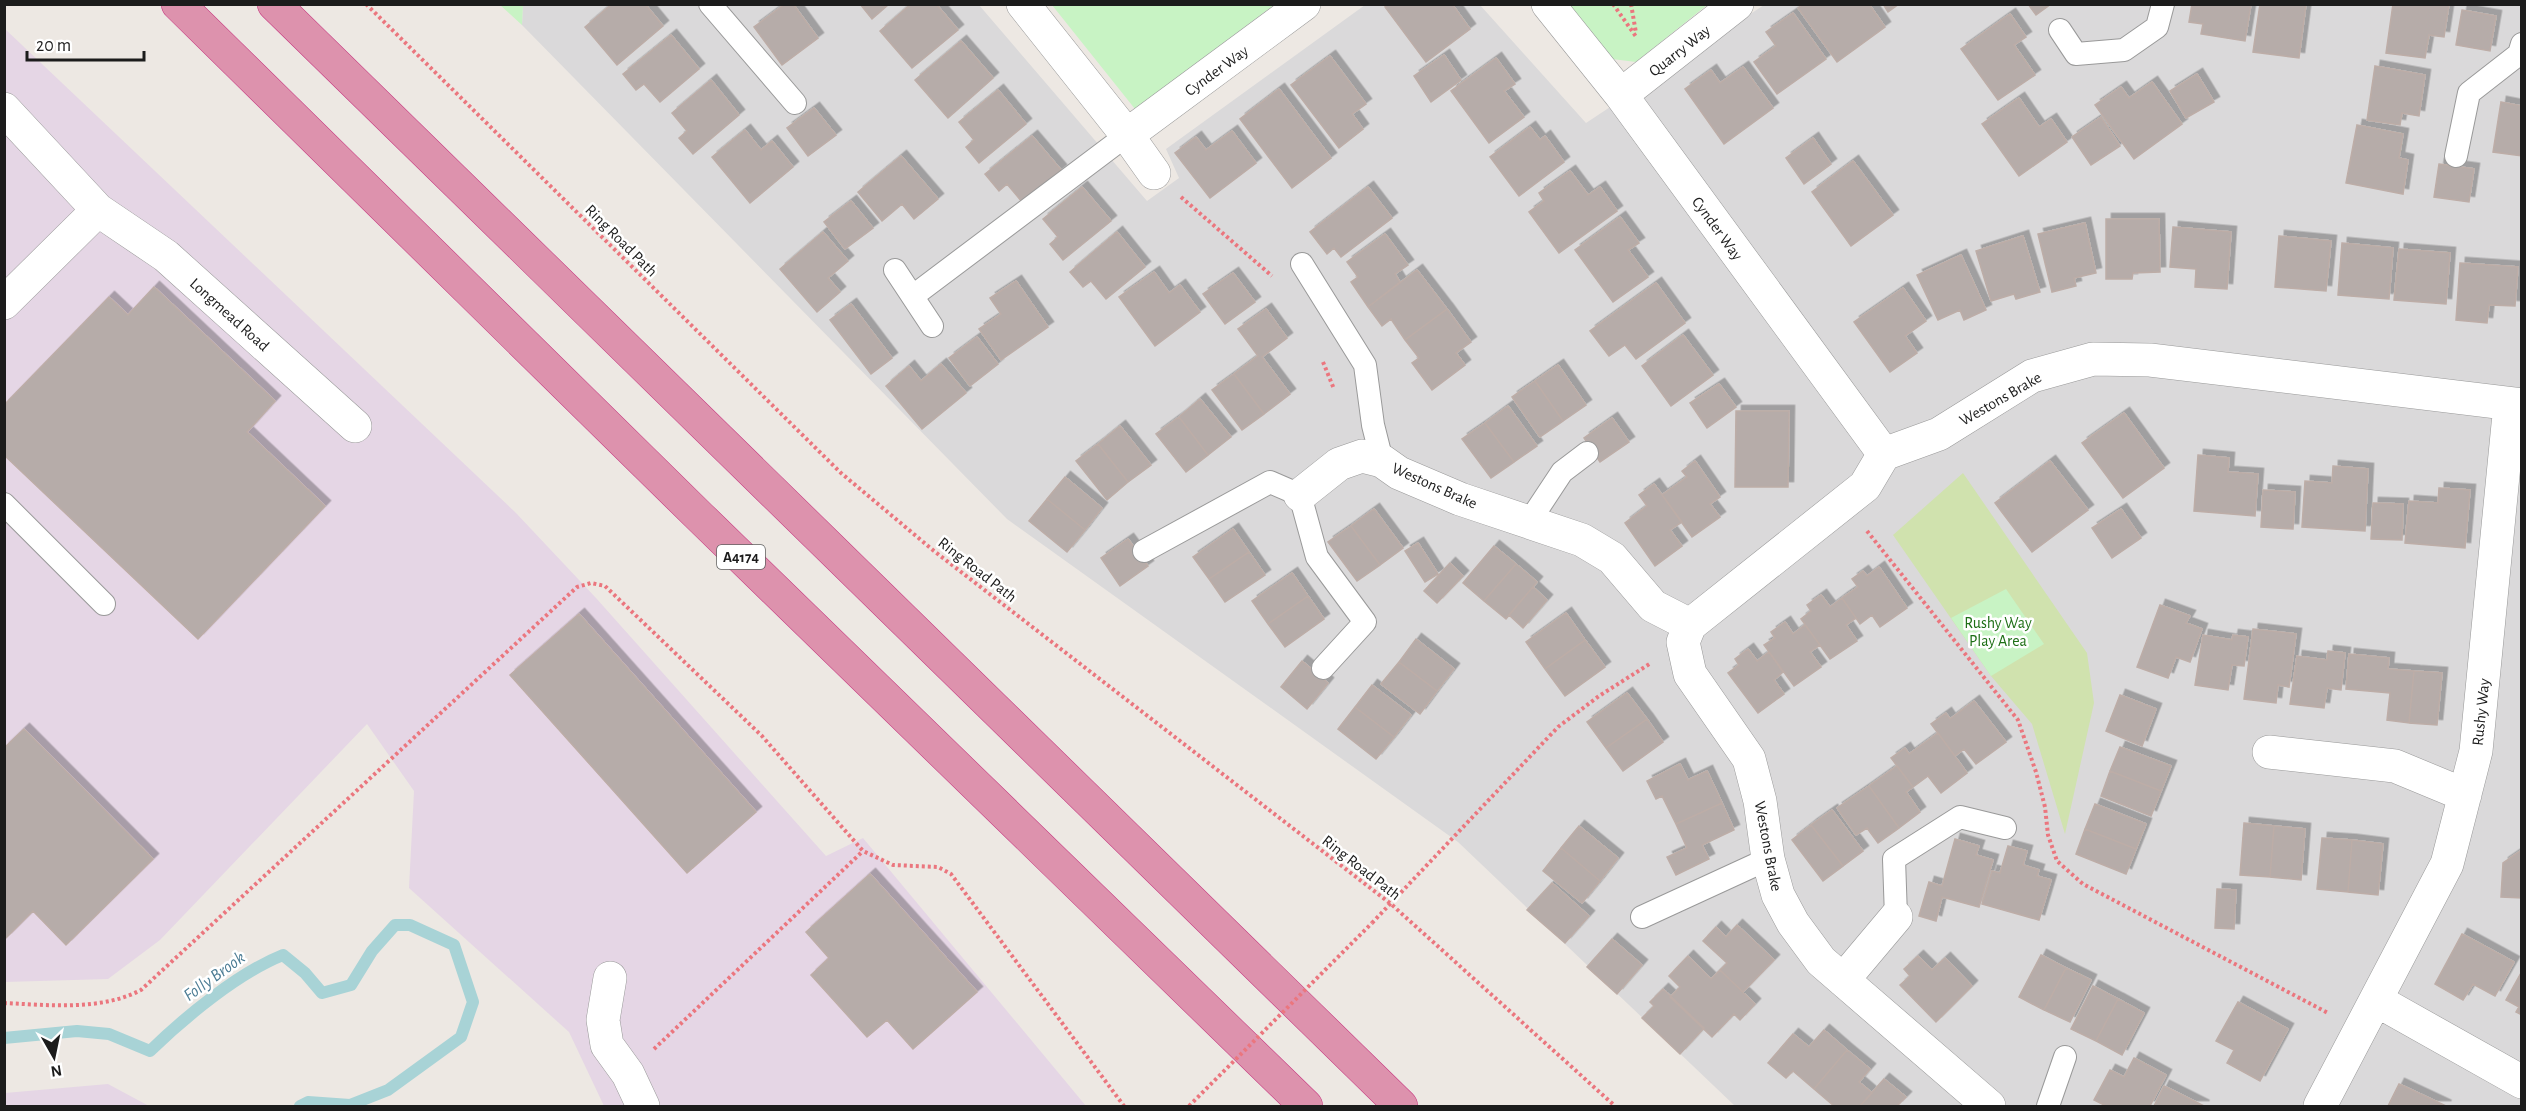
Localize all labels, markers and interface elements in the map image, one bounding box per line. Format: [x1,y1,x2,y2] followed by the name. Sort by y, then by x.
[1646,22,1714,80] street label: Quarry Way
[27,24,144,62] scale bar
[36,37,71,55] text: 20 m
[1182,42,1252,100] street label: Cynder Way
[1688,194,1746,264] street label: Cynder Way
[582,202,660,280] street label: Ring Road Path
[187,275,272,354] street label: Longmead Road
[1957,369,2044,429] street label: Westons Brake
[1390,460,1480,512] street label: Westons Brake
[935,534,1020,605] street label: Ring Road Path
[717,545,765,569] road number: A4174
[1964,615,2032,650] park label: Rushy Way Play Area
[2470,678,2493,747] street label: Rushy Way
[1751,800,1785,893] street label: Westons Brake
[1319,832,1404,903] street label: Ring Road Path
[181,949,249,1005] water label: Folly Brook
[24,1027,84,1087] north arrow
[49,1062,63,1080] text: N

